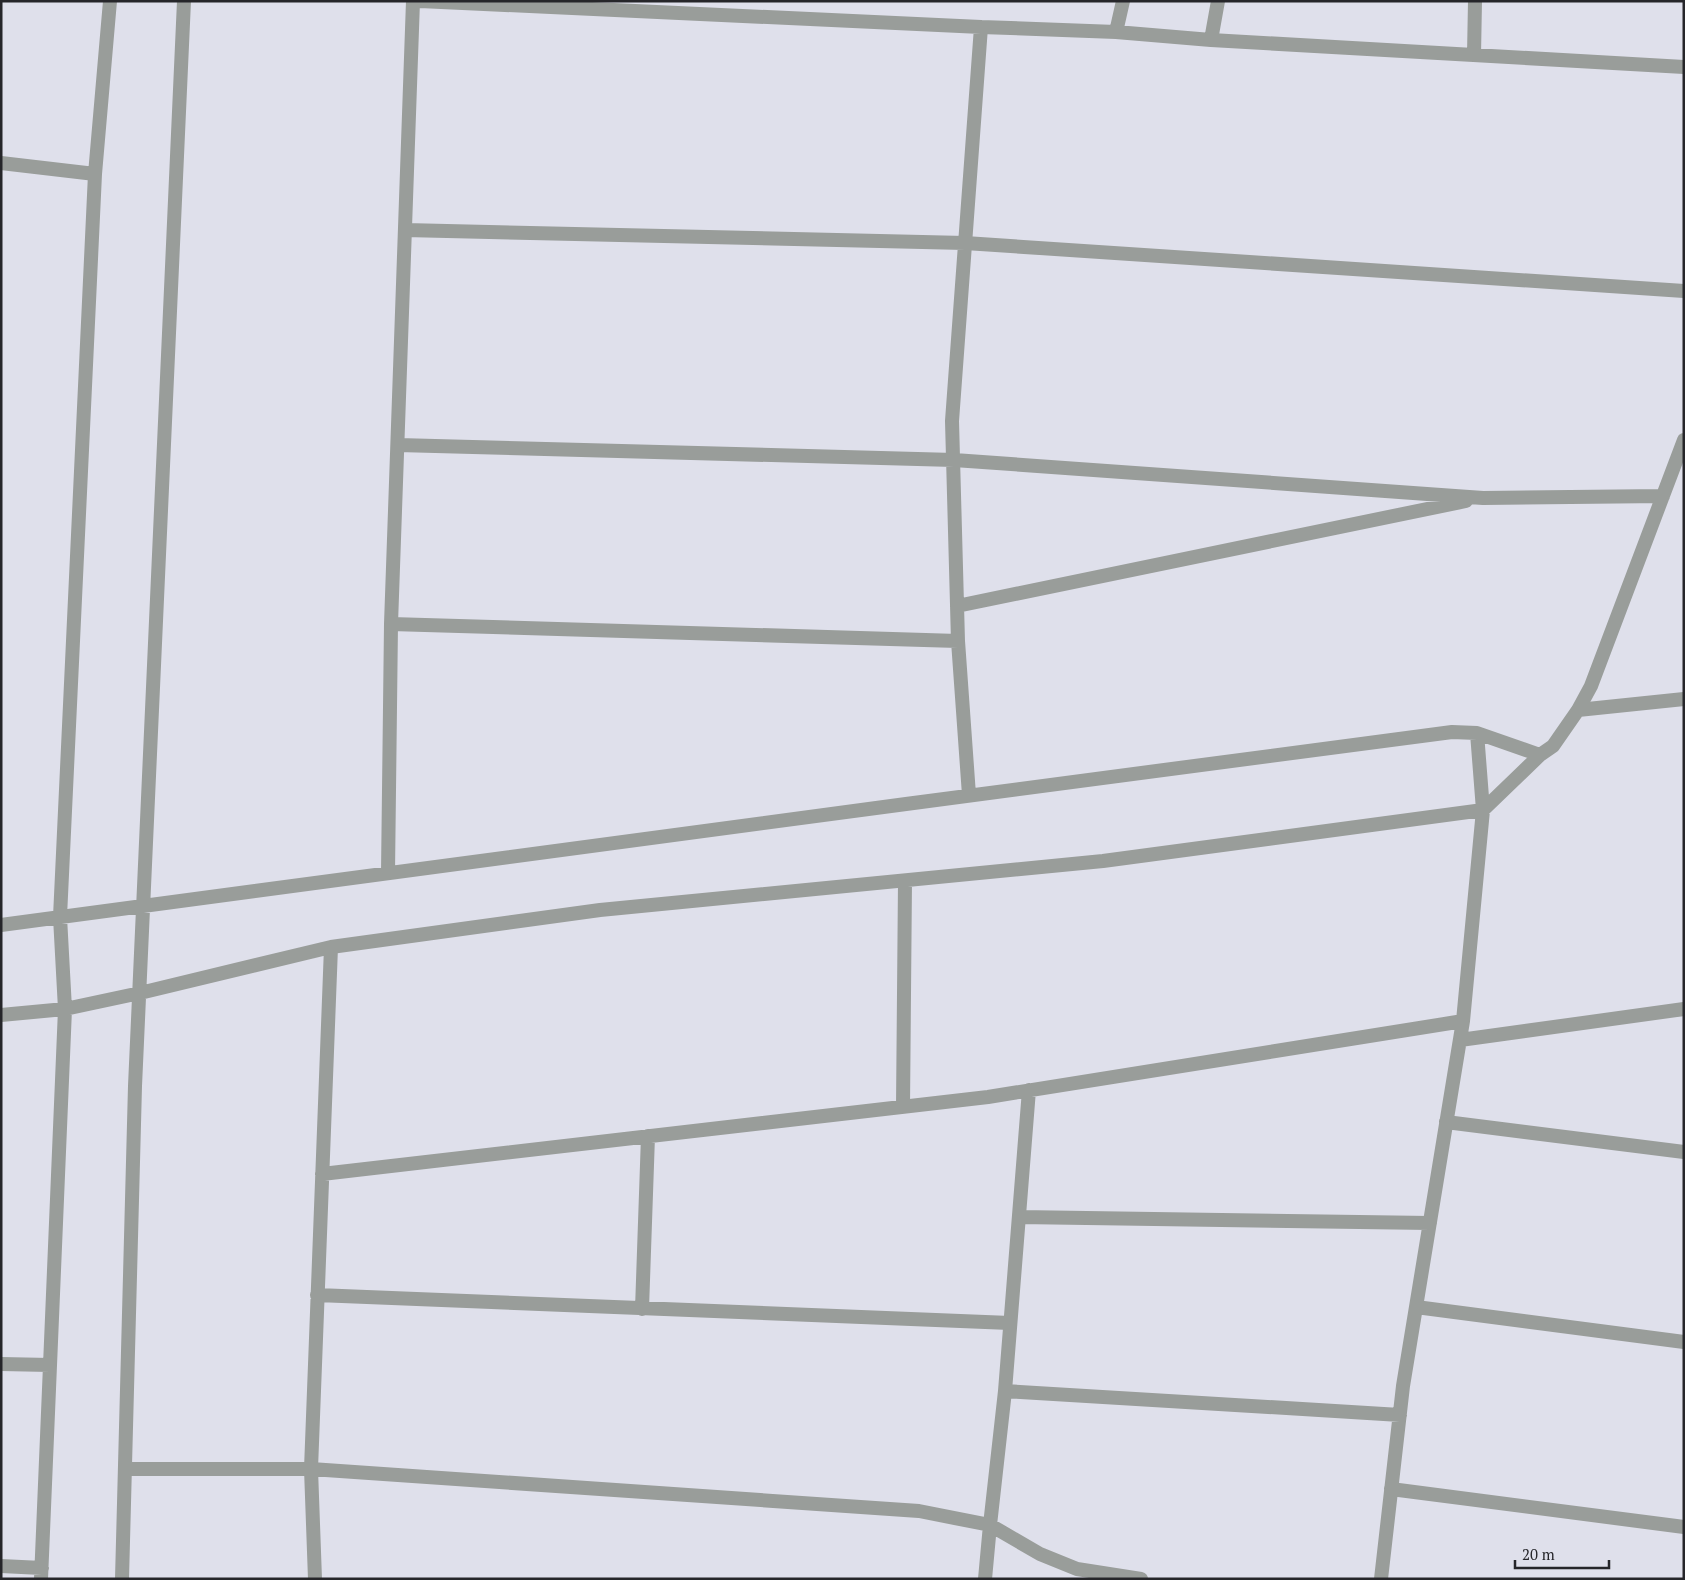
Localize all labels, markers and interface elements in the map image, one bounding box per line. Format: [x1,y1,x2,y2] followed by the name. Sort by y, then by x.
[1515,1538,1609,1570] scale bar
[1522,1544,1555,1564] text: 20 m

